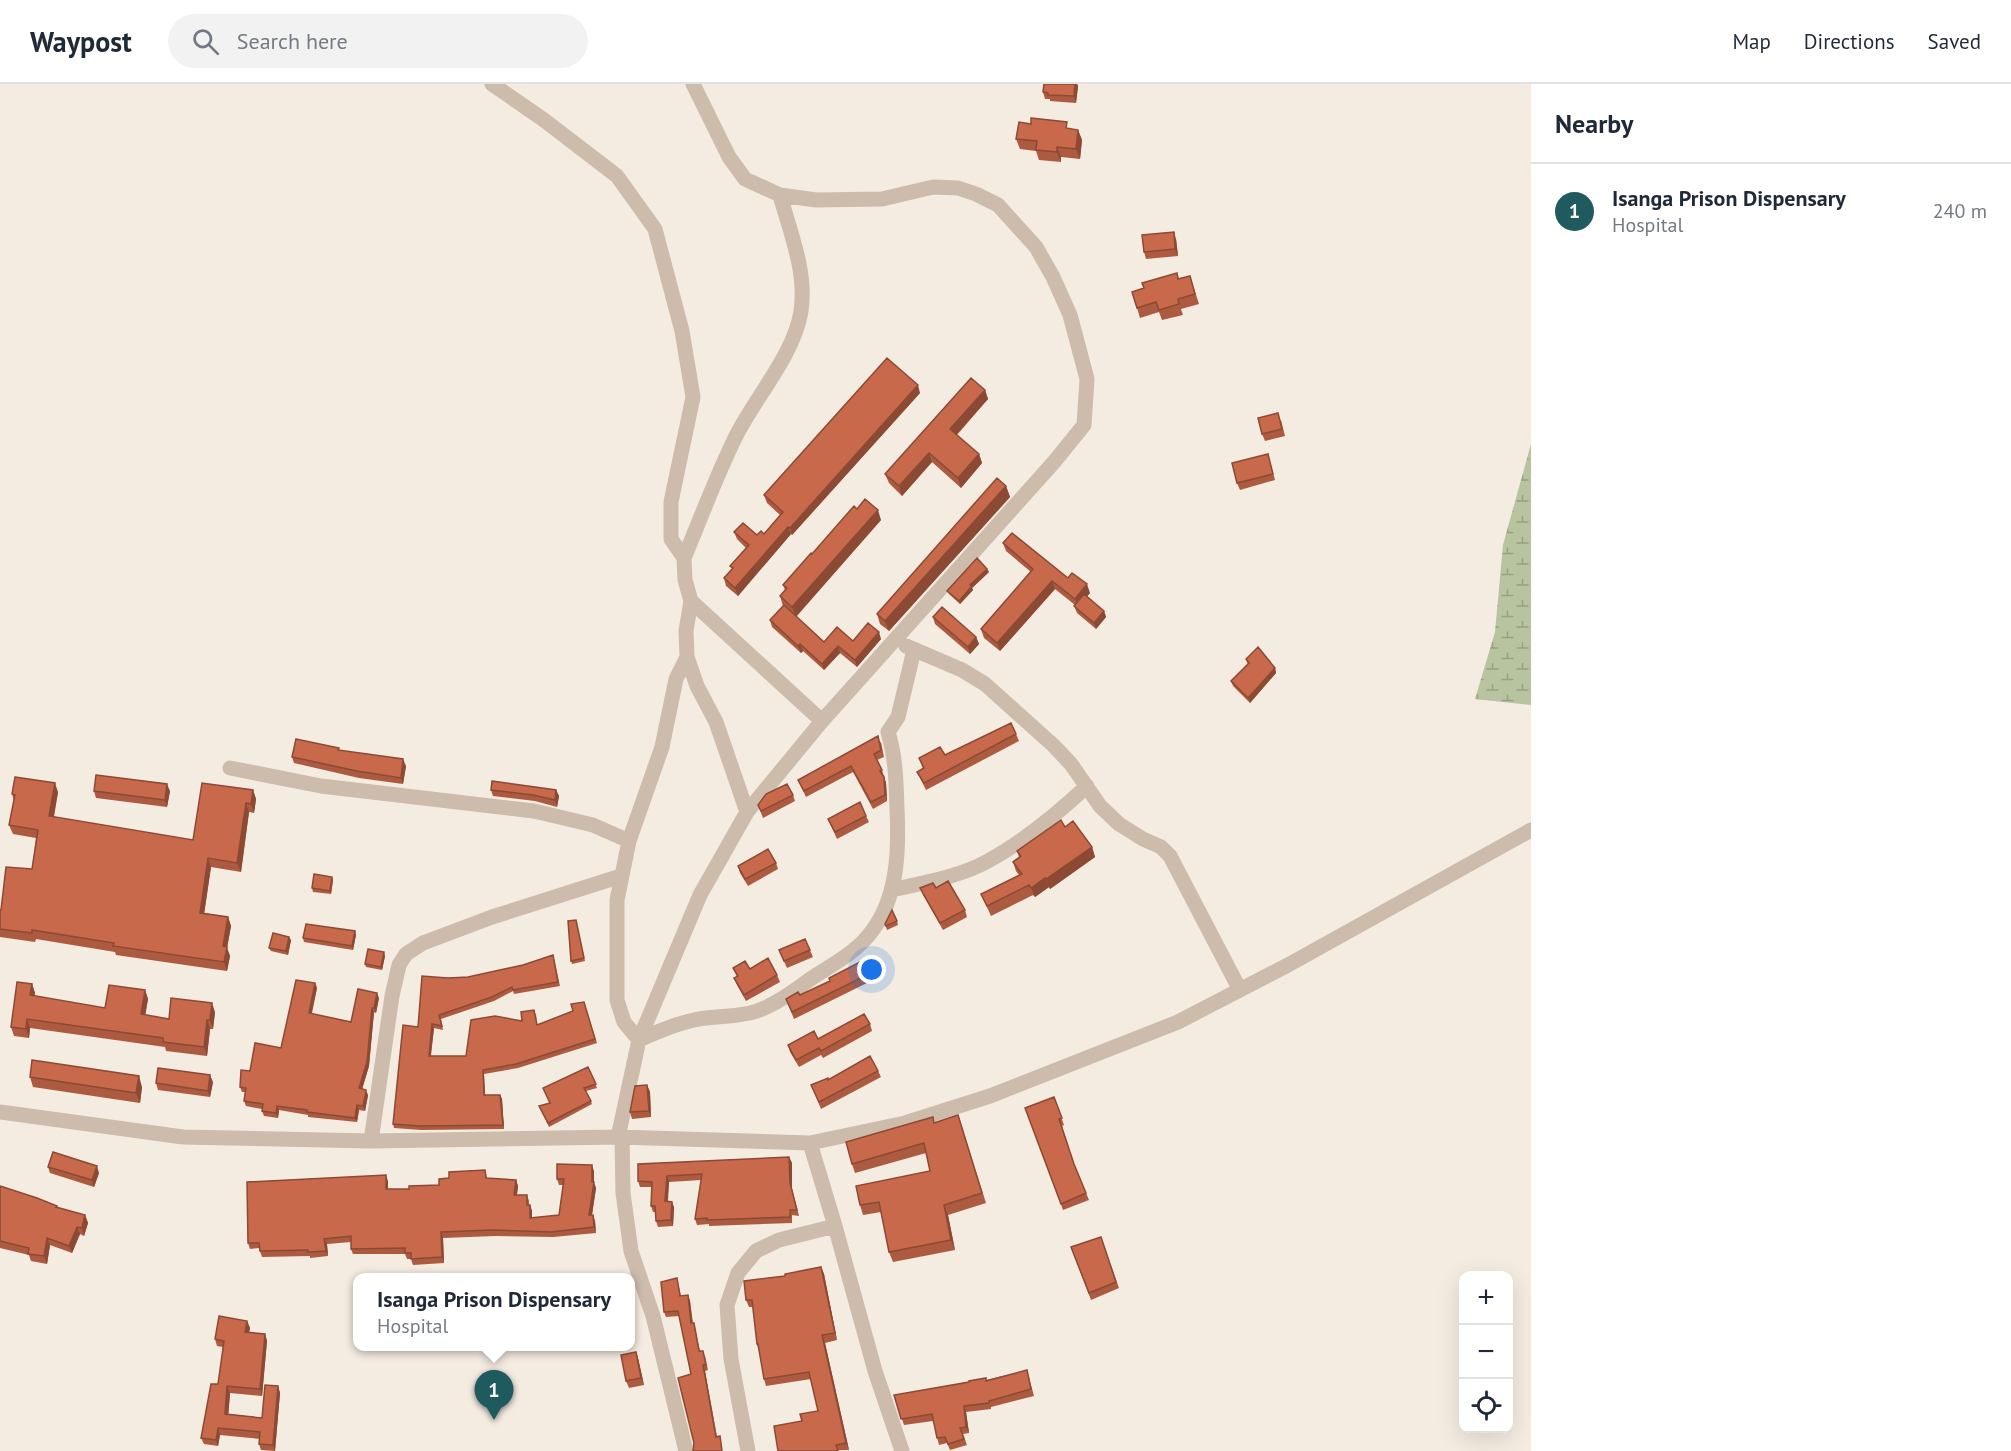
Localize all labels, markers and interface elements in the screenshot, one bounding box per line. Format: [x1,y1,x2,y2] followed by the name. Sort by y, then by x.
[168,14,588,68] search box
[30,23,132,60] text: Waypost
[189,25,222,58] icon: search
[237,27,348,55] text: Search here
[1732,28,1771,55] text: Map
[1804,28,1895,55] text: Directions
[1928,28,1981,55] text: Saved
[1555,107,1633,140] text: Nearby
[1612,184,1846,212] text: Isanga Prison Dispensary
[1569,198,1580,224] text: 1
[1933,198,1987,224] text: 240 m
[1612,212,1683,238] text: Hospital
[857,955,886,984] your location
[1459,1271,1513,1433] map controls
[1459,1271,1513,1325] button: +
[353,1273,635,1351] popup
[377,1285,611,1313] text: Isanga Prison Dispensary
[377,1313,448,1339] text: Hospital
[1459,1325,1513,1379] button: −
[474,1370,514,1420] pin: 1
[1459,1379,1513,1433] button: locate

